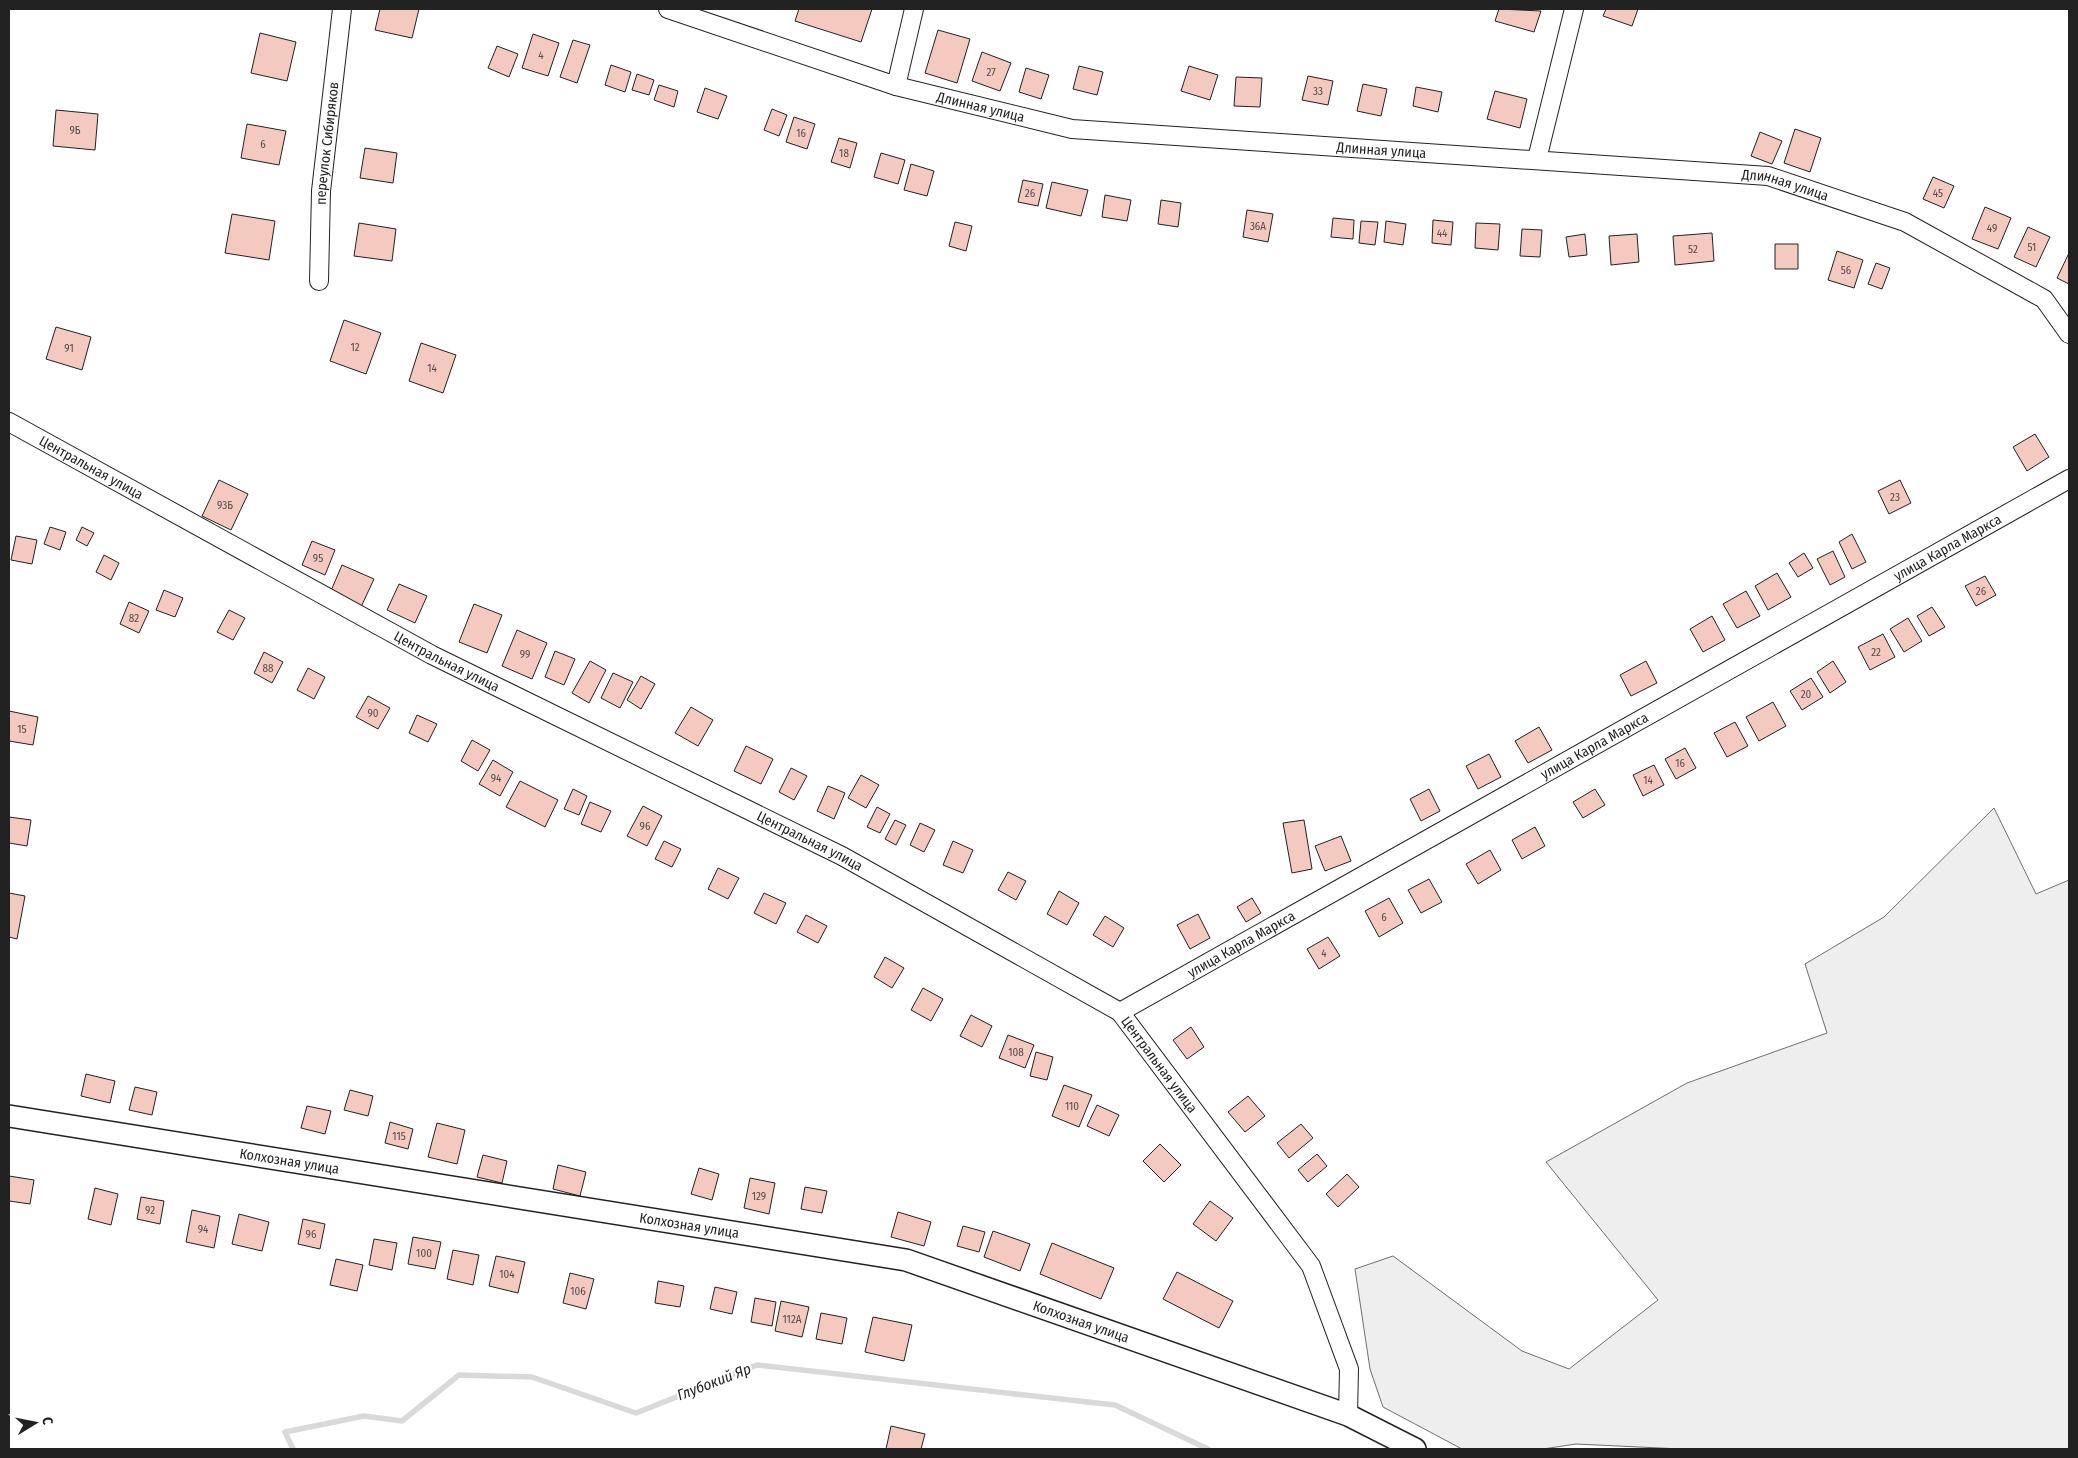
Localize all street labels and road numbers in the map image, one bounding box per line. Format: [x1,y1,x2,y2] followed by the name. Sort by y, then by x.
[313,81,343,205] street label: переулок Сибиряков
[934,88,1026,126] street label: Длинная улица
[1335,139,1427,162] street label: Длинная улица
[1740,166,1831,205] street label: Длинная улица
[36,432,146,503] street label: Центральная улица
[1891,511,2005,585] street label: улица Карла Маркса
[391,628,502,696] street label: Центральная улица
[1538,709,1652,783] street label: улица Карла Маркса
[754,808,866,875] street label: Центральная улица
[1185,907,1298,981] street label: улица Карла Маркса
[1117,1013,1201,1116] street label: Центральная улица
[238,1145,341,1178] street label: Колхозная улица
[638,1209,740,1242] street label: Колхозная улица
[1031,1297,1131,1347] street label: Колхозная улица

